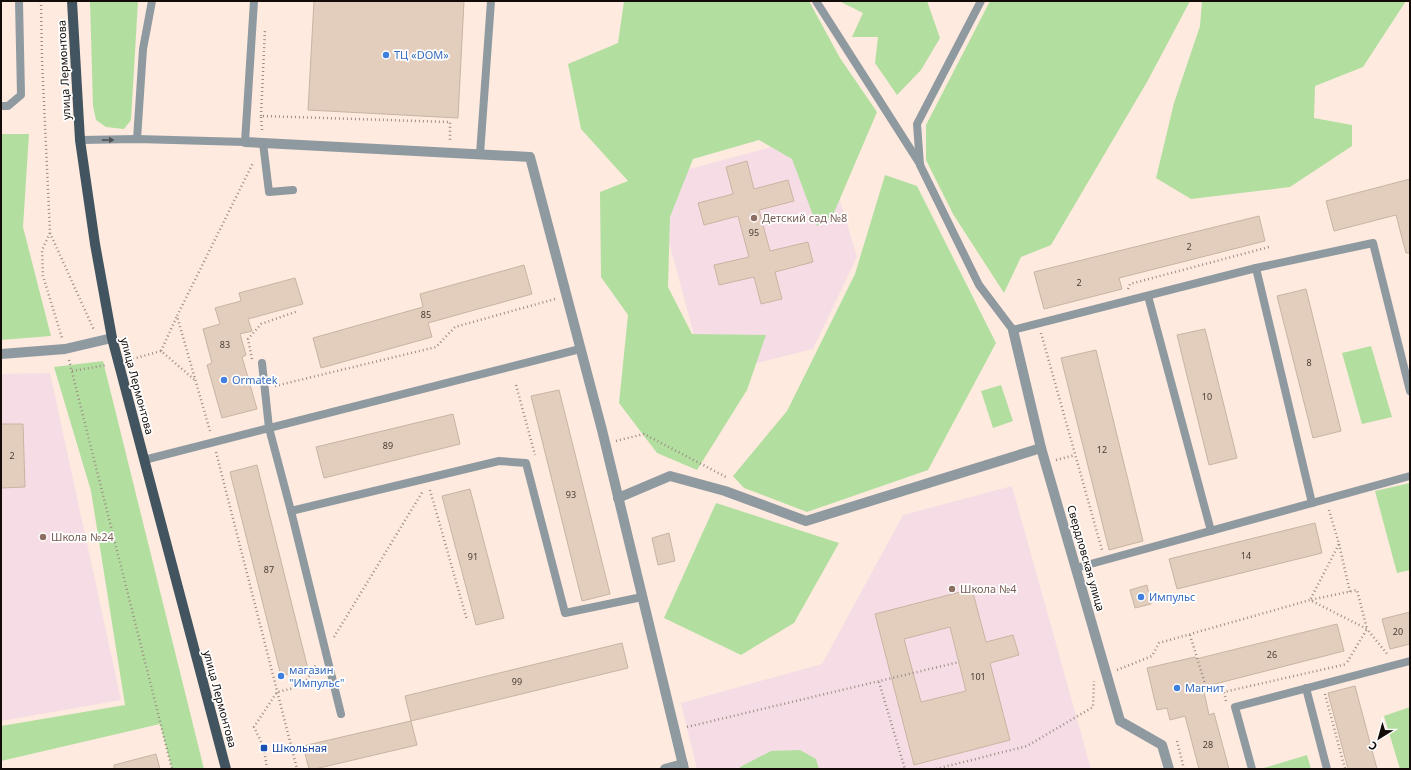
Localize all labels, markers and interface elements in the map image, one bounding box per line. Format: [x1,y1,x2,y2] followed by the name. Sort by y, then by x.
[53,20,74,120] street label: улица Лермонтова
[394,47,449,62] place label: ТЦ «DOM»
[381,50,391,60] marker: ТЦ «DOM»
[102,137,115,143] one-way arrow
[762,210,847,225] place label: Детский сад №8
[749,213,759,223] marker: Детский сад №8
[749,226,759,239] house number: 95
[1186,240,1192,253] house number: 2
[1076,276,1082,289] house number: 2
[421,308,431,321] house number: 85
[117,336,158,436] street label: улица Лермонтова
[220,338,230,351] house number: 83
[1306,356,1312,369] house number: 8
[232,372,278,387] place label: Ormatek
[219,375,229,385] marker: Ormatek
[1202,390,1212,403] house number: 10
[383,439,393,452] house number: 89
[1097,443,1107,456] house number: 12
[9,449,15,462] house number: 2
[566,488,576,501] house number: 93
[1064,503,1109,613] street label: Свердловская улица
[51,529,114,544] place label: Школа №24
[38,532,48,542] marker: Школа №24
[1241,549,1251,562] house number: 14
[468,550,478,563] house number: 91
[264,563,274,576] house number: 87
[960,581,1017,596] place label: Школа №4
[947,584,957,594] marker: Школа №4
[1149,589,1195,604] place label: Импульс
[1136,592,1146,602] marker: Импульс
[1393,625,1403,638] house number: 20
[1267,648,1277,661] house number: 26
[200,649,241,749] street label: улица Лермонтова
[289,662,345,690] place label: магазин "Импульс"
[970,670,986,683] house number: 101
[276,671,286,681] marker: магазин "Импульс"
[512,675,522,688] house number: 99
[1185,680,1225,695] place label: Магнит
[1172,683,1182,693] marker: Магнит
[1359,718,1399,758] north arrow
[1203,738,1213,751] house number: 28
[1365,738,1380,755] text: С
[272,740,327,755] place label: Школьная
[259,743,269,753] marker: Школьная

